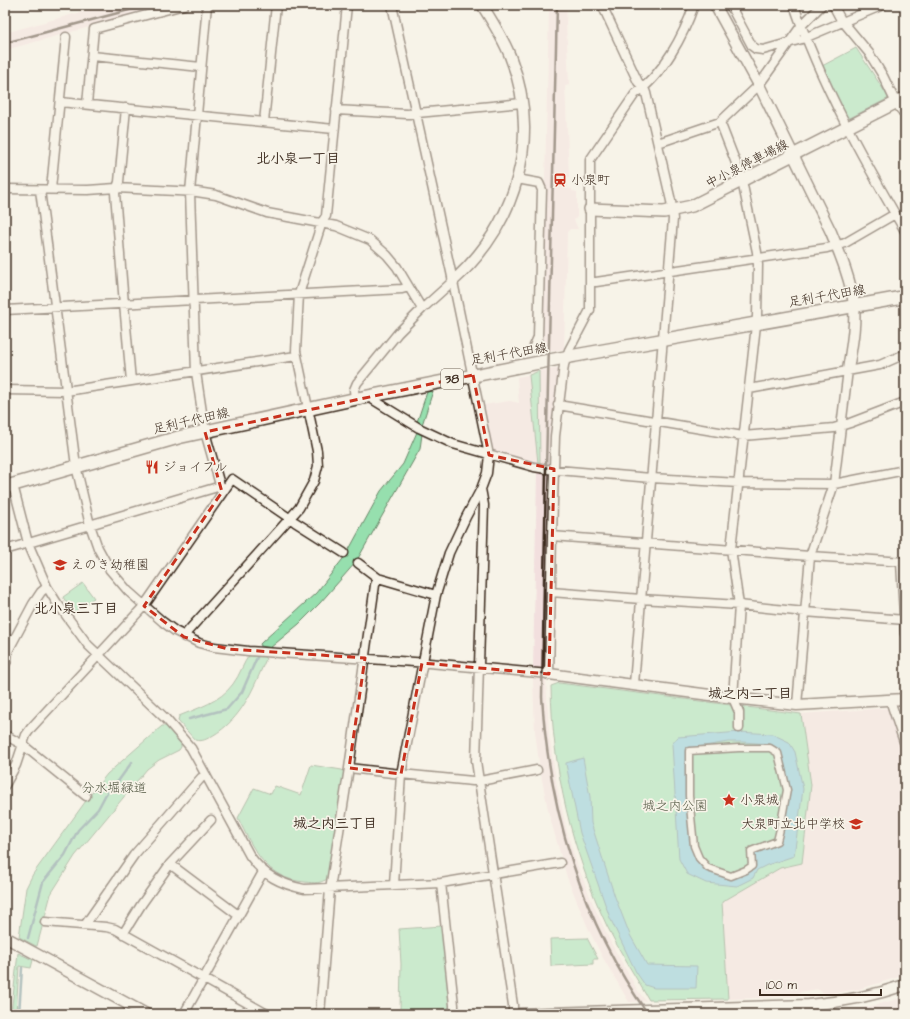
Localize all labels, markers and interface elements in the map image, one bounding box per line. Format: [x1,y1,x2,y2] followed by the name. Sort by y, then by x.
[702,135,793,193] street label: 中小泉停車場線
[256,149,340,169] district label: 北小泉一丁目
[571,171,610,189] place label: 小泉町
[552,172,568,188] station icon: 小泉町
[787,280,868,312] street label: 足利千代田線
[469,338,550,370] street label: 足利千代田線
[441,369,463,389] road number: 38
[151,403,232,439] street label: 足利千代田線
[163,458,227,476] place label: ジョイフル
[144,459,160,475] restaurant icon: ジョイフル
[71,556,149,574] place label: えのき幼稚園
[52,557,68,573] school or university icon: えのき幼稚園
[34,599,118,619] district label: 北小泉三丁目
[708,684,792,704] district label: 城之内二丁目
[81,779,147,797] park label: 分水堀緑道
[740,791,779,809] place label: 小泉城
[721,792,737,808] place icon: 小泉城
[642,797,708,815] park label: 城之内公園
[293,814,377,834] district label: 城之内三丁目
[741,815,845,833] place label: 大泉町立北中学校
[848,816,864,832] school or university icon: 大泉町立北中学校
[760,971,881,997] scale bar
[766,977,797,994] text: 100 m

